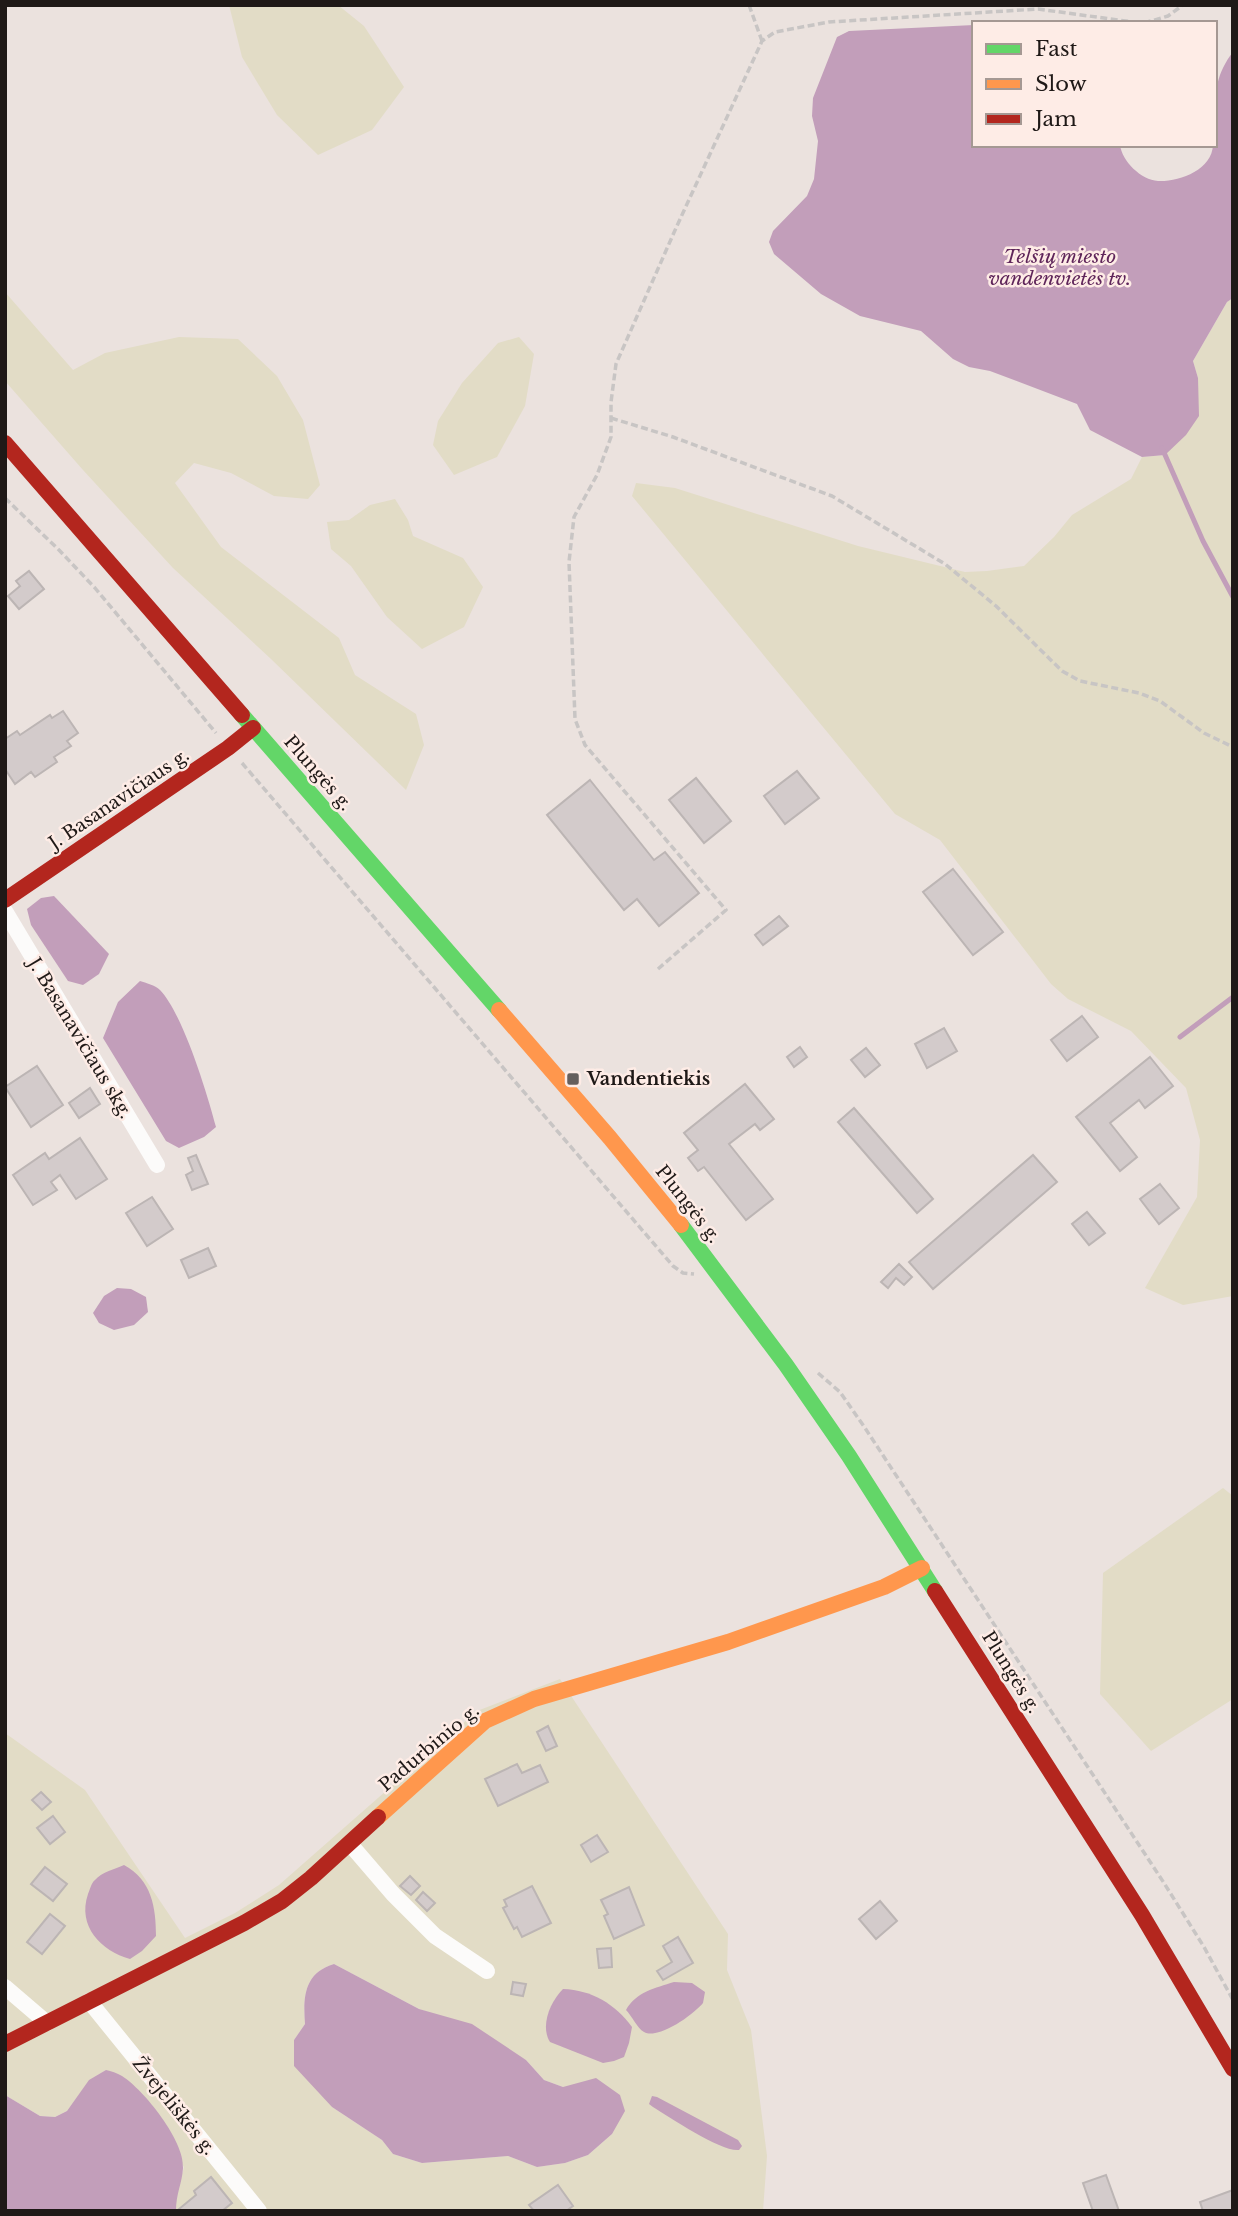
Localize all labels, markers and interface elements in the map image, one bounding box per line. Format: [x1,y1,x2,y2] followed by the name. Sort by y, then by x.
[972,21,1217,147] legend
[1035,36,1077,62] text: Fast
[1035,71,1087,97] text: Slow
[1032,106,1077,132] text: Jam
[989,245,1131,290] water label: Telšių miesto vandenvietės tv.
[279,731,357,815] street label: Plungės g.
[43,744,193,855] street label: J. Basanavičiaus g.
[22,952,137,1122] street label: J. Basanavičiaus skg.
[586,1068,710,1090] place label: Vandentiekis
[565,1071,581,1087] marker: Vandentiekis
[651,1161,725,1247] street label: Plungės g.
[977,1627,1045,1717] street label: Plungės g.
[374,1700,484,1796] street label: Padurbinio g.
[128,2052,221,2159] street label: Žvejeliškės g.

